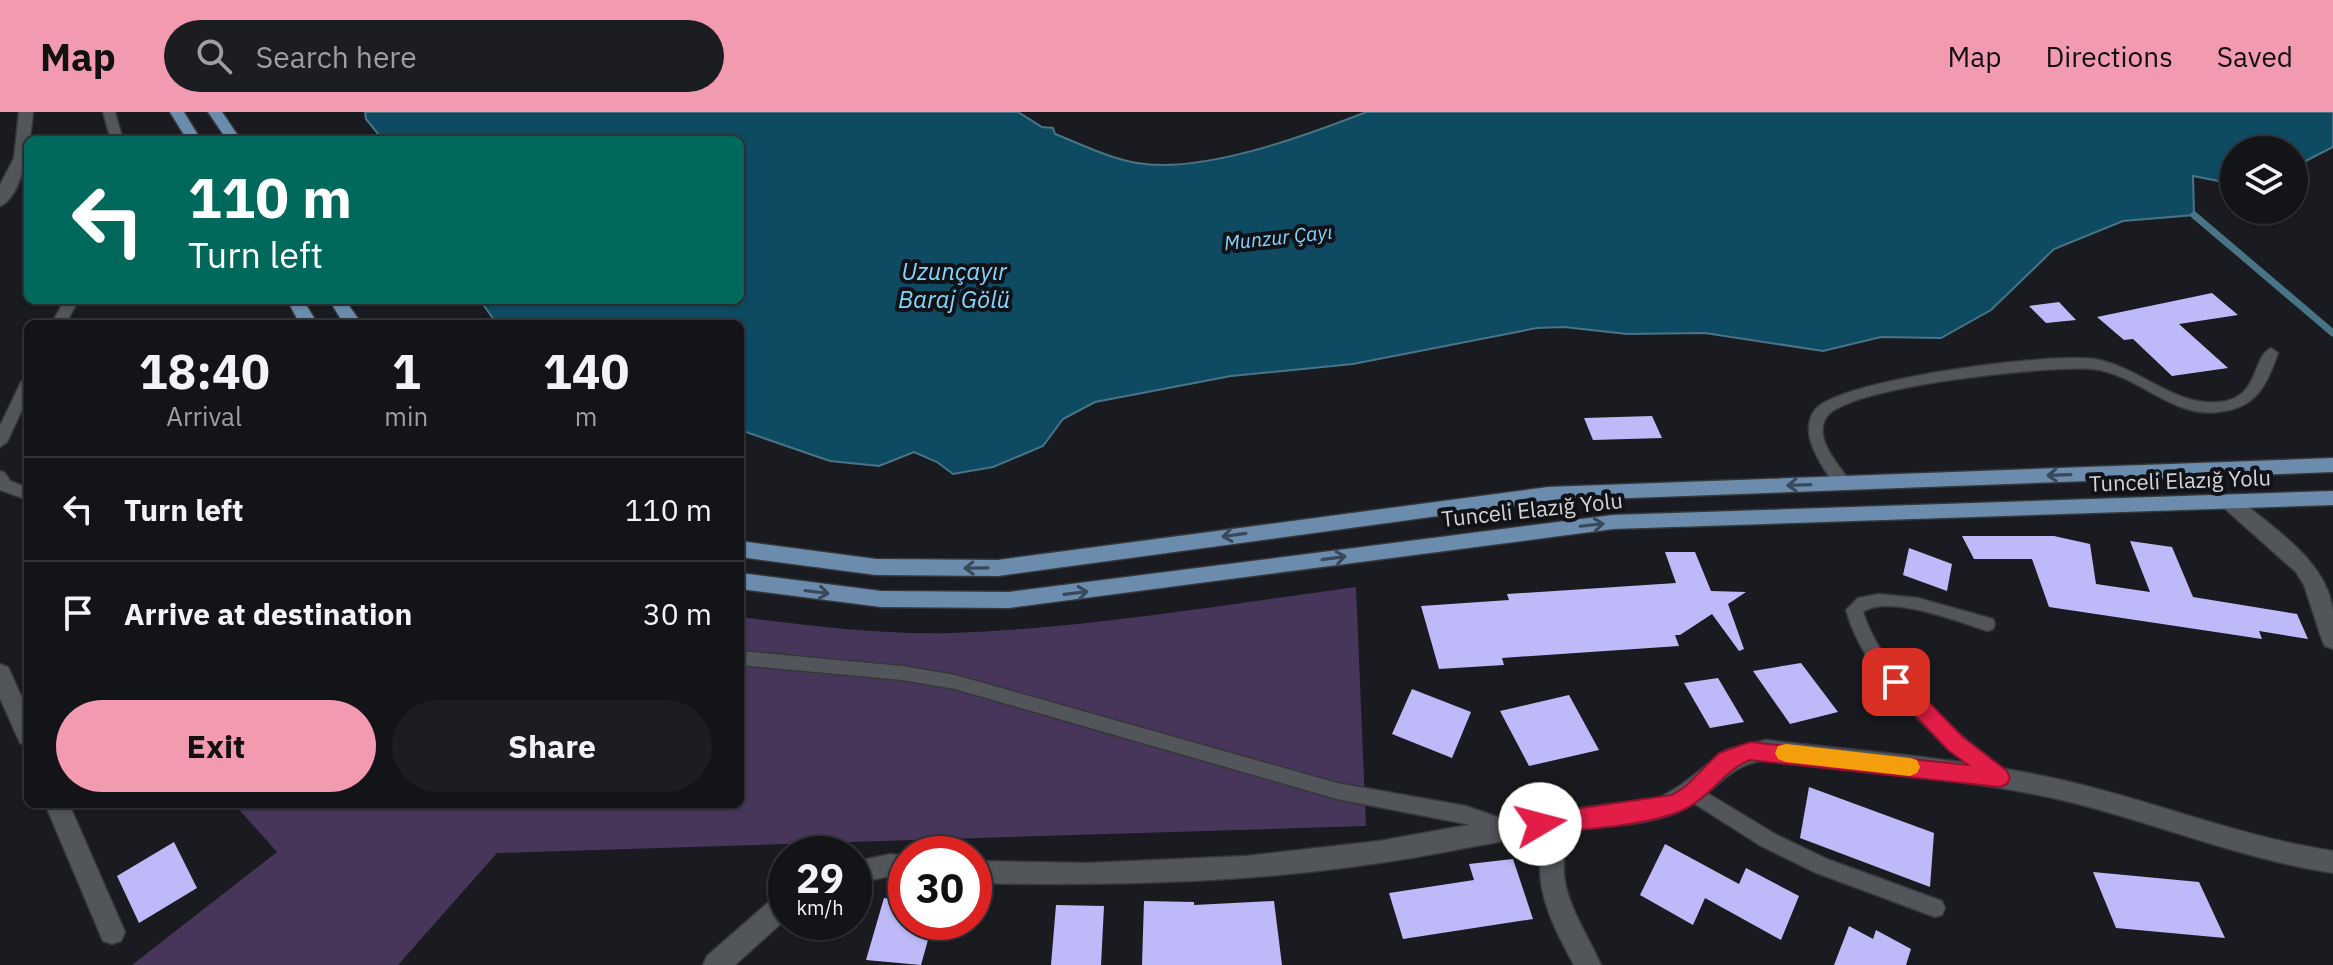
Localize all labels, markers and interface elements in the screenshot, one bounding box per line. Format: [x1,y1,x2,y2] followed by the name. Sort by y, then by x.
[164,20,724,92] search box
[40,32,116,81] text: Map
[192,34,236,78] icon: search
[256,37,417,76] text: Search here
[1947,38,2001,75] text: Map
[2045,38,2173,75] text: Directions
[2217,38,2293,75] text: Saved
[2220,136,2308,224] map controls
[2220,136,2308,224] button: layers
[188,161,352,233] text: 110 m
[56,168,160,272] icon: left
[1222,218,1334,256] water label: Munzur Çayı
[188,231,323,278] text: Turn left
[898,255,1010,315] water label: Uzunçayır Baraj Gölü
[139,340,270,402] text: 18:40
[392,340,421,402] text: 1
[543,340,629,402] text: 140
[166,399,242,433] text: Arrival
[384,399,428,433] text: min
[575,399,597,433] text: m
[2089,462,2271,498] street label: Tunceli Elazığ Yolu
[2046,468,2073,483] one-way arrow
[1786,477,1813,492] one-way arrow
[1440,485,1624,533] street label: Tunceli Elazığ Yolu
[56,487,100,531] icon: left
[124,490,243,529] text: Turn left
[625,490,712,529] text: 110 m
[1578,517,1605,532] one-way arrow
[1222,528,1247,543] one-way arrow
[1321,550,1346,565] one-way arrow
[963,561,990,576] one-way arrow
[804,585,829,600] one-way arrow
[1063,585,1088,600] one-way arrow
[56,591,100,635] icon: arrive
[124,594,412,633] text: Arrive at destination
[643,594,712,633] text: 30 m
[1862,648,1930,716] pin
[1874,660,1918,704] icon: arrive
[56,700,376,792] button: Exit
[392,700,712,792] button: Share
[1498,782,1582,866] position arrow
[888,836,992,940] speed limit sign: 30
[796,852,844,904] text: 29
[796,894,844,921] text: km/h

